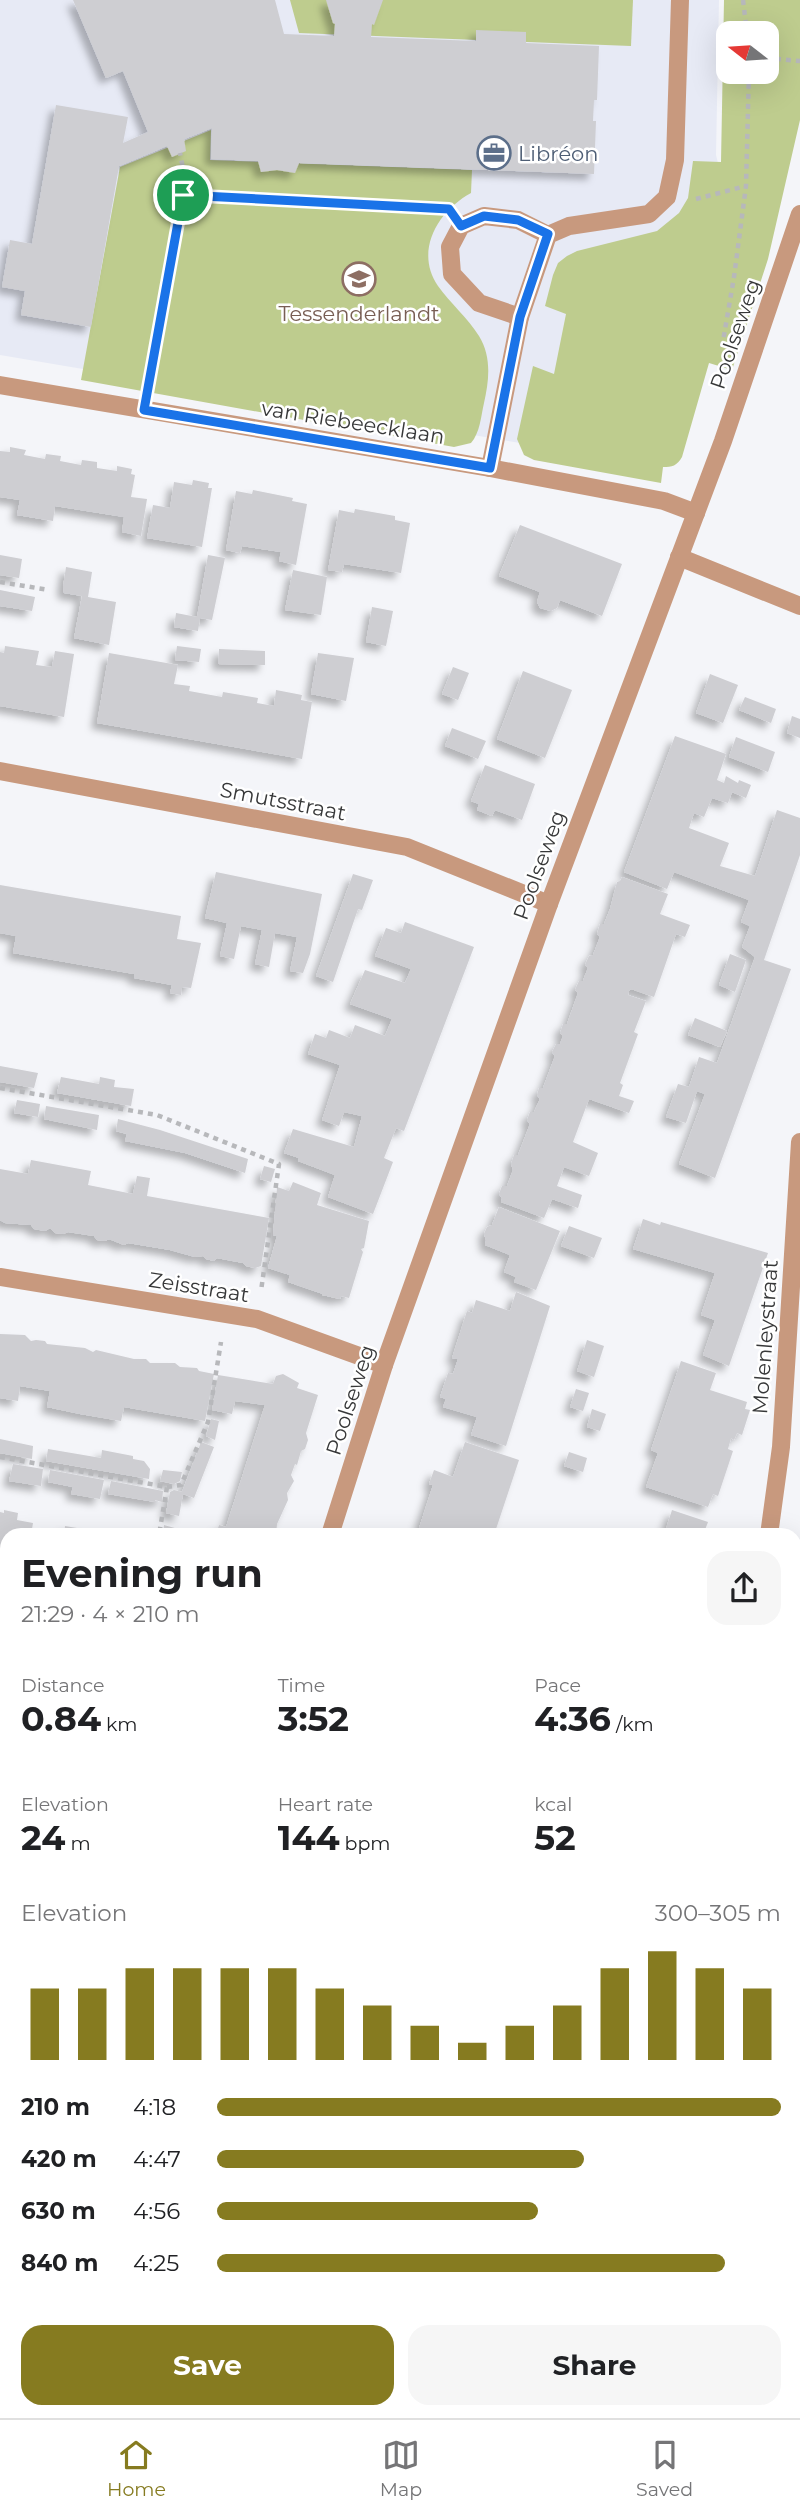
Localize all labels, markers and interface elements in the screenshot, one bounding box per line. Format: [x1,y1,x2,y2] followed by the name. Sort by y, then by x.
[716,21,779,84] north arrow
[716,21,779,84] map controls
[475,134,513,172] office icon: Libréon
[518,141,598,166] place label: Libréon
[153,165,213,225] pin
[164,176,202,214] icon: arrive
[340,260,378,298] school or university icon: Tessenderlandt
[705,276,765,392] street label: Poolseweg
[279,301,439,326] place label: Tessenderlandt
[260,395,446,449] street label: van Riebeecklaan
[218,777,348,825] street label: Smutsstraat
[508,807,570,923] street label: Poolseweg
[747,1259,783,1415] street label: Molenleystraat
[147,1267,251,1307] street label: Zeisstraat
[320,1342,380,1458] street label: Poolseweg
[21,1550,263,1597] text: Evening run
[707,1551,781,1625] button: share
[21,1600,200,1628] text: 21:29 · 4 × 210 m
[21,1674,104,1697] text: Distance
[278,1674,325,1697] text: Time
[534,1674,581,1697] text: Pace
[21,1697,101,1740] text: 0.84
[278,1697,349,1740] text: 3:52
[534,1697,611,1740] text: 4:36
[101,1713,137,1736] text: km
[611,1713,654,1736] text: /km
[21,1793,109,1816] text: Elevation
[278,1793,373,1816] text: Heart rate
[534,1793,572,1816] text: kcal
[21,1816,65,1859] text: 24
[278,1816,340,1859] text: 144
[534,1816,576,1859] text: 52
[65,1832,91,1855] text: m
[340,1832,391,1855] text: bpm
[21,1899,127,1927] text: Elevation
[655,1899,781,1927] text: 300–305 m
[21,2093,90,2121] text: 210 m
[133,2093,176,2121] text: 4:18
[21,2145,97,2173] text: 420 m
[133,2145,181,2173] text: 4:47
[21,2197,96,2225] text: 630 m
[133,2197,180,2225] text: 4:56
[21,2249,98,2277] text: 840 m
[133,2249,179,2277] text: 4:25
[21,2325,394,2405] button: Save
[408,2325,781,2405] button: Share
[107,2436,166,2501] tab: Home
[380,2436,422,2501] tab: Map
[636,2436,693,2501] tab: Saved

